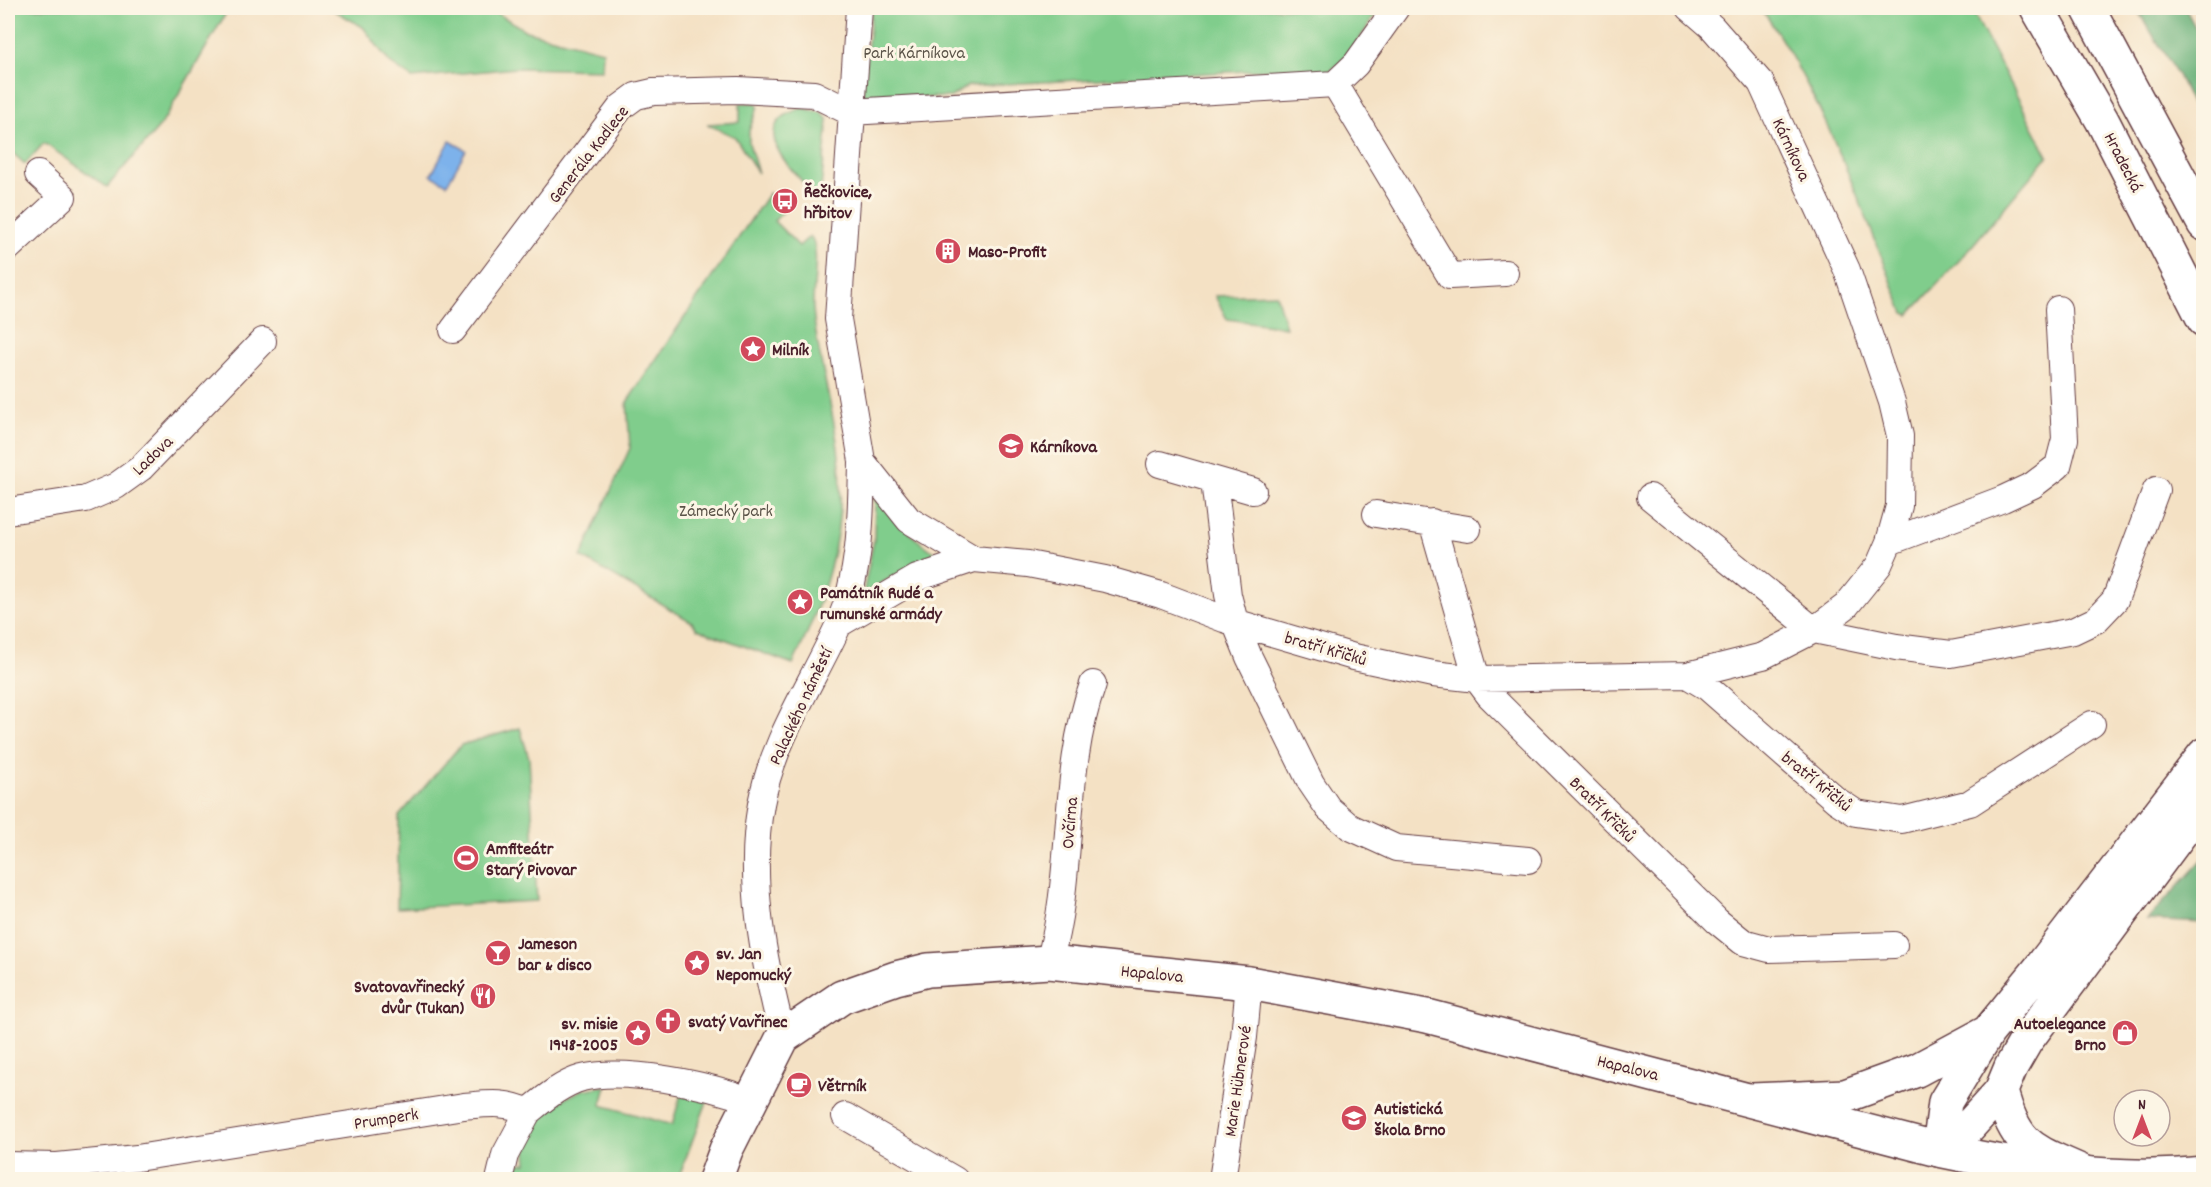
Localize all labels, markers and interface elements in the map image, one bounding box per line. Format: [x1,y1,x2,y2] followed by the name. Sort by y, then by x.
[863,42,965,67] park label: Park Kárníkova
[544,101,636,210] street label: Generála Kadlece
[1764,114,1815,186] street label: Kárníkova
[2096,129,2148,197] street label: Hradecká
[804,181,872,227] place label: Řečkovice, hřbitov
[770,186,800,216] bus stop icon: Řečkovice, hřbitov
[933,236,963,266] building icon: Maso-Profit
[968,241,1047,266] place label: Maso-Profit
[738,334,768,364] place icon: Milník
[772,339,810,364] place label: Milník
[128,431,180,483] street label: Ladova
[996,431,1026,461] school or university icon: Kárníkova
[1030,436,1097,461] place label: Kárníkova
[679,500,773,525] park label: Zámecký park
[820,582,943,628] place label: Památník Rudé a rumunské armády
[785,587,815,617] place icon: Památník Rudé a rumunské armády
[1281,627,1369,674] street label: bratří Křičků
[764,643,841,770] street label: Palackého náměstí
[1775,747,1856,819] street label: bratří Křičků
[1562,772,1640,850] street label: Bratří Křičků
[1057,796,1086,850] street label: Ovčírna
[486,838,577,884] place label: Amfiteátr Starý Pivovar
[451,843,481,873] sports icon: Amfiteátr Starý Pivovar
[518,933,592,979] place label: Jameson bar & disco
[483,938,513,968] bar icon: Jameson bar & disco
[716,943,792,989] place label: sv. Jan Nepomucký
[682,948,712,978] place icon: sv. Jan Nepomucký
[1119,960,1185,991] street label: Hapalova
[354,976,465,1022] place label: Svatovavřinecký dvůr (Tukan)
[468,981,498,1011] restaurant icon: Svatovavřinecký dvůr (Tukan)
[653,1006,683,1036] church icon: svatý Vavřinec
[688,1011,788,1036] place label: svatý Vavřinec
[549,1013,618,1059] place label: sv. misie 1948-2005
[2014,1013,2106,1059] place label: Autoelegance Brno
[623,1018,653,1048] place icon: sv. misie 1948-2005
[2110,1018,2140,1048] shop icon: Autoelegance Brno
[1219,1024,1260,1139] street label: Marie Hübnerové
[1594,1050,1661,1089] street label: Hapalova
[784,1070,814,1100] cafe icon: Větrník
[818,1075,867,1100] place label: Větrník
[2112,1088,2172,1148] north arrow
[2138,1094,2146,1117] text: N
[1374,1098,1446,1144] place label: Autistická škola Brno
[352,1103,421,1138] street label: Prumperk
[1339,1103,1369,1133] school or university icon: Autistická škola Brno

